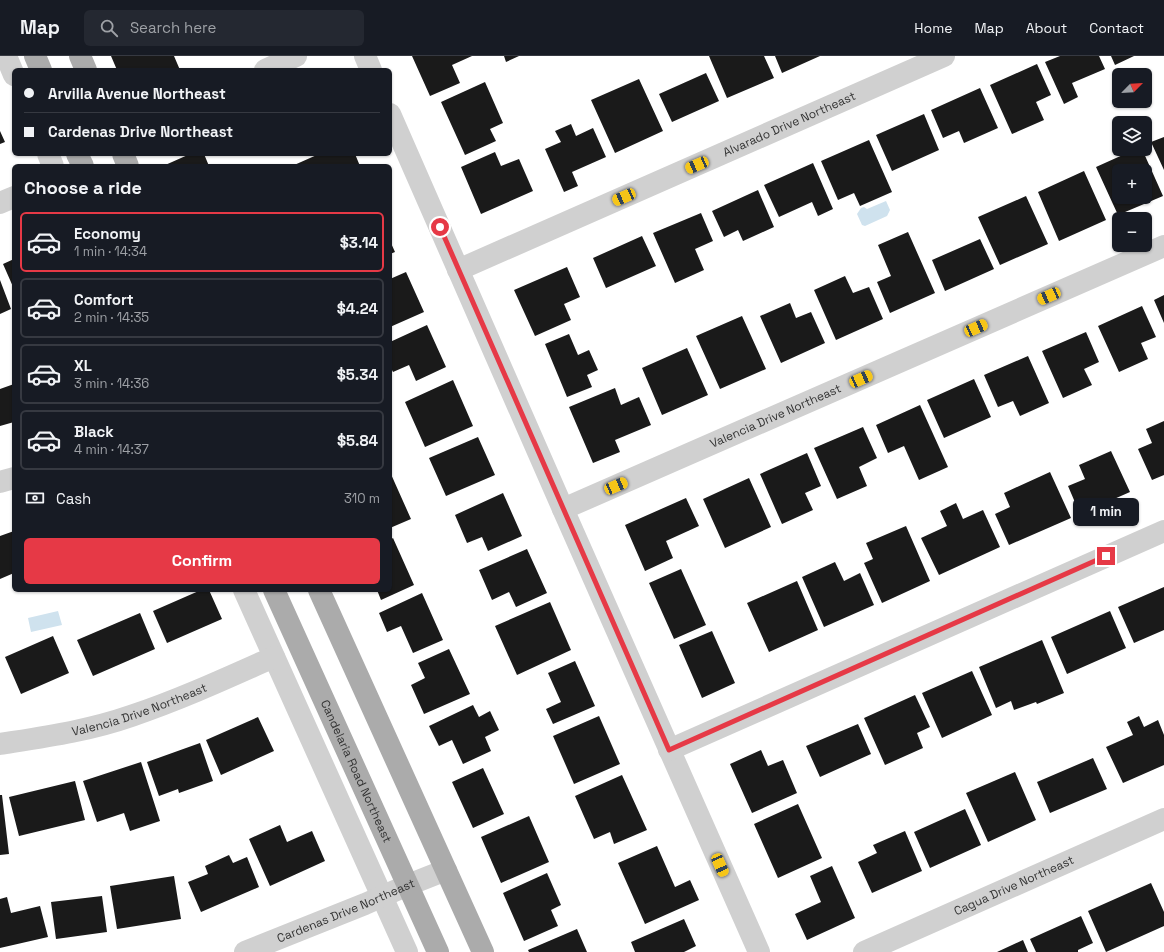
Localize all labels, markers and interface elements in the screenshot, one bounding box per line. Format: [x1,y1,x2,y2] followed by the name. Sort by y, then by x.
[84,10,364,46] search box
[20,15,60,40] text: Map
[98,17,120,39] icon: search
[130,18,216,37] text: Search here
[914,19,952,37] text: Home
[974,19,1004,37] text: Map
[1026,19,1067,37] text: About
[1089,19,1144,37] text: Contact
[1112,68,1152,108] north arrow
[1112,68,1152,252] map controls
[48,84,226,103] text: Arvilla Avenue Northeast
[720,88,858,160] street label: Alvarado Drive Northeast
[1112,116,1152,156] button: layers
[48,122,233,141] text: Cardenas Drive Northeast
[684,155,710,175] car
[1112,164,1152,204] button: +
[24,176,142,199] text: Choose a ride
[611,187,637,207] car
[1112,212,1152,252] button: −
[431,218,449,236] route start
[26,224,62,260] icon: car
[74,224,141,243] text: Economy
[340,233,378,252] text: $3.14
[74,243,147,260] text: 1 min · 14:34
[1036,286,1062,306] car
[26,290,62,326] icon: car
[74,290,134,309] text: Comfort
[337,299,378,318] text: $4.24
[74,309,149,326] text: 2 min · 14:35
[963,318,989,338] car
[26,356,62,392] icon: car
[74,356,92,375] text: XL
[337,365,378,384] text: $5.34
[848,369,874,389] car
[74,375,149,392] text: 3 min · 14:36
[707,380,844,452] street label: Valencia Drive Northeast
[26,422,62,458] icon: car
[74,422,114,441] text: Black
[337,431,378,450] text: $5.84
[74,441,149,458] text: 4 min · 14:37
[603,476,629,496] car
[24,487,46,509] icon: cash
[56,489,91,508] text: Cash
[344,490,380,507] text: 310 m
[1073,498,1139,526] callout: 1 min
[1090,503,1122,520] text: 1 min
[24,538,380,584] button: Confirm
[1097,547,1115,565] route end
[70,680,209,740] street label: Valencia Drive Northeast
[317,697,395,845] street label: Candelaria Road Northeast
[710,852,730,878] car
[951,852,1077,919] street label: Cagua Drive Northeast
[275,875,417,946] street label: Cardenas Drive Northeast

